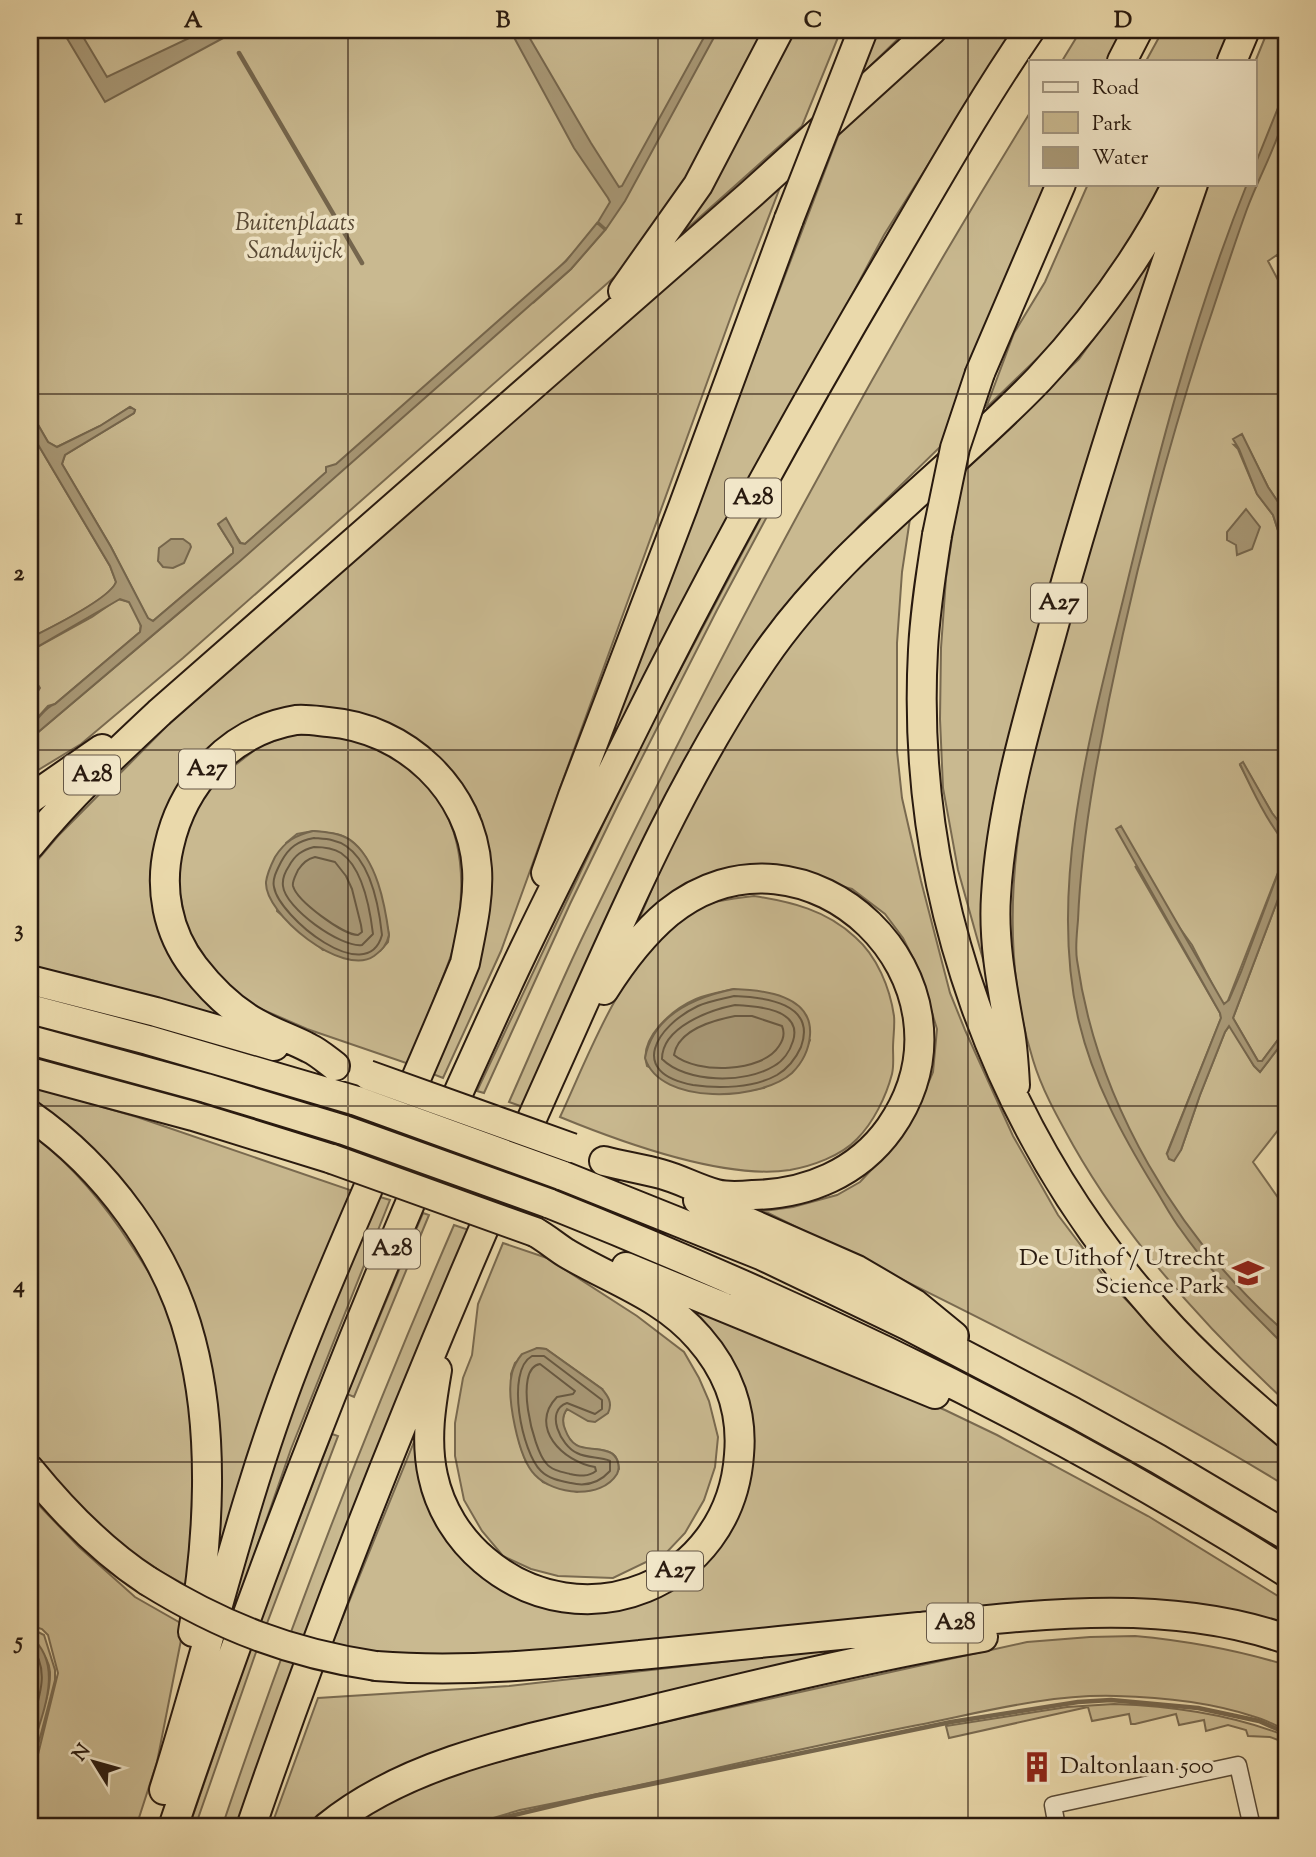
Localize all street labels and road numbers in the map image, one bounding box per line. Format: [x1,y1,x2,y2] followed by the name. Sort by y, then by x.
[725,478,781,518] road number: A28
[1031,583,1087,622] road number: A27
[179,750,235,789] road number: A27
[64,755,120,794] road number: A28
[364,1230,420,1268] road number: A28
[647,1552,703,1590] road number: A27
[927,1604,983,1642] road number: A28

